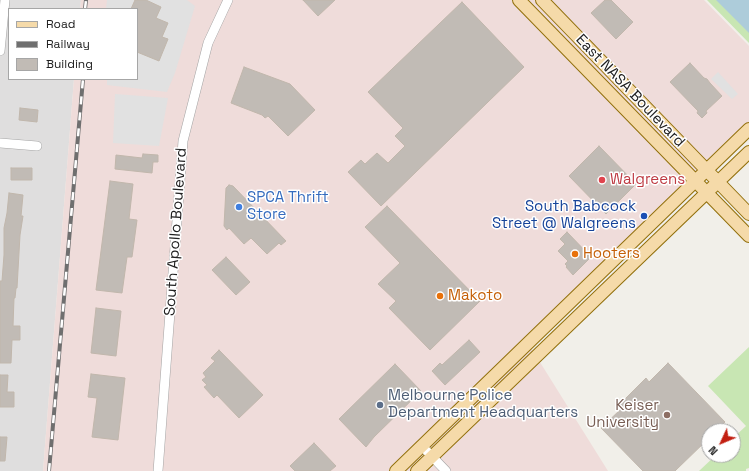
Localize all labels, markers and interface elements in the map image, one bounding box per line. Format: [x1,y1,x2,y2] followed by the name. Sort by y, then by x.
[8,8,138,80] legend
[46,16,75,32] text: Road
[572,31,688,151] street label: East NASA Boulevard
[46,36,90,52] text: Railway
[46,56,93,72] text: Building
[161,147,191,317] street label: South Apollo Boulevard
[610,171,685,189] place label: Walgreens
[597,175,607,185] marker: Walgreens
[247,189,329,224] place label: SPCA Thrift Store
[492,198,636,233] place label: South Babcock Street @ Walgreens
[234,202,244,212] marker: SPCA Thrift Store
[639,211,649,221] marker: South Babcock Street @ Walgreens
[583,245,640,263] place label: Hooters
[570,249,580,259] marker: Hooters
[448,287,502,305] place label: Makoto
[435,291,445,301] marker: Makoto
[388,387,578,422] place label: Melbourne Police Department Headquarters
[586,397,659,432] place label: Keiser University
[375,400,385,410] marker: Melbourne Police Department Headquarters
[662,410,672,420] marker: Keiser University
[701,423,741,463] north arrow
[705,443,721,458] text: N

